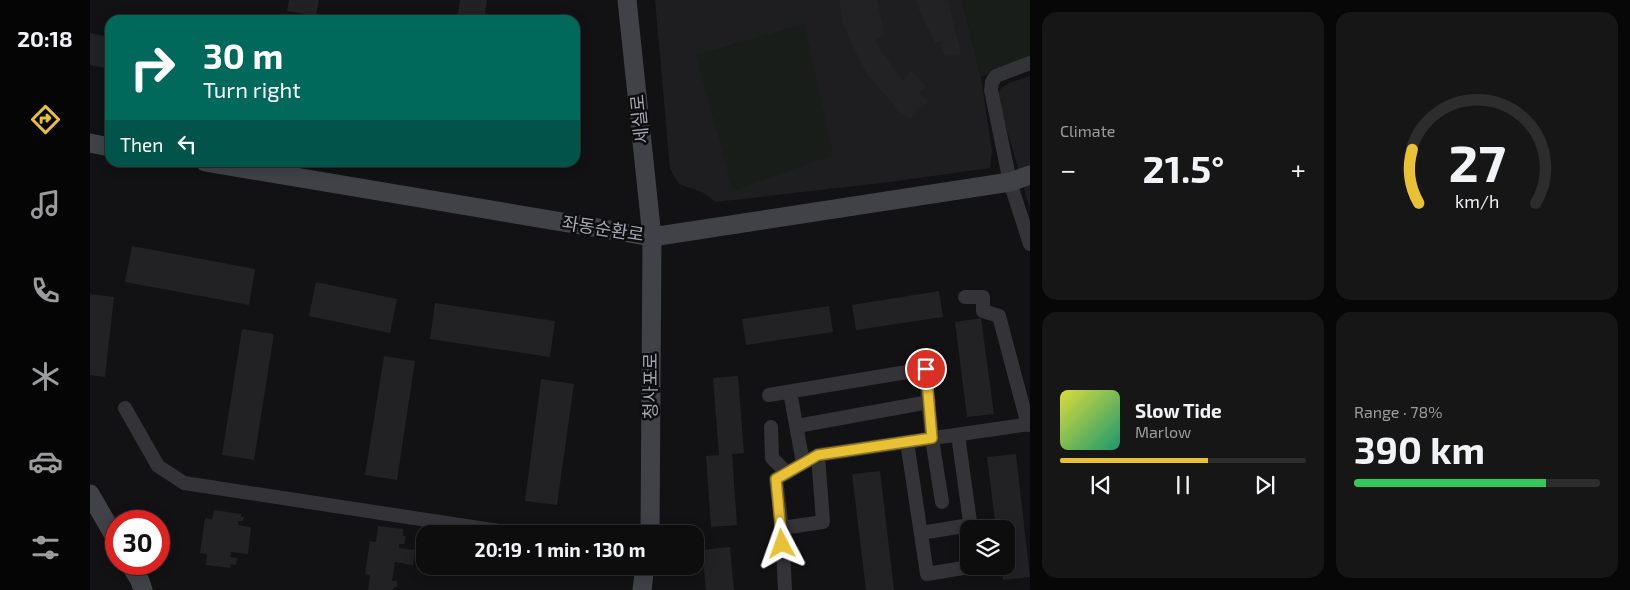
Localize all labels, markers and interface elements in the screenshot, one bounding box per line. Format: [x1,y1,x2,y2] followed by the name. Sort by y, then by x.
[17,25,73,51] text: 20:18
[203,34,283,76] text: 30 m
[120,35,185,100] icon: right
[203,76,301,102] text: Turn right
[625,93,653,145] street label: 세실로
[28,102,63,137] icon: directions
[1060,121,1115,140] text: Climate
[173,130,201,158] icon: left
[1448,130,1506,192] text: 27
[120,133,163,156] text: Then
[1143,145,1224,191] text: 21.5°
[1060,152,1076,186] text: −
[1291,152,1306,186] text: +
[28,187,63,222] icon: music
[1455,190,1499,212] text: km/h
[561,211,646,245] street label: 좌동순환로
[28,273,63,308] icon: phone
[905,348,947,390] pin
[639,353,661,419] street label: 청사포로
[912,355,940,383] icon: arrive
[28,359,63,394] icon: climate
[1135,399,1222,422] text: Slow Tide
[1354,402,1443,421] text: Range · 78%
[1135,422,1191,441] text: Marlow
[1354,426,1485,472] text: 390 km
[28,444,63,479] icon: car
[1087,471,1115,499] icon: previous
[1169,471,1197,499] icon: pause
[1251,471,1279,499] icon: next
[105,510,170,575] speed limit sign: 30
[755,517,807,569] position arrow
[960,520,1015,575] map controls
[960,520,1015,575] button: layers
[28,530,63,565] icon: filters
[475,538,645,561] text: 20:19 · 1 min · 130 m

